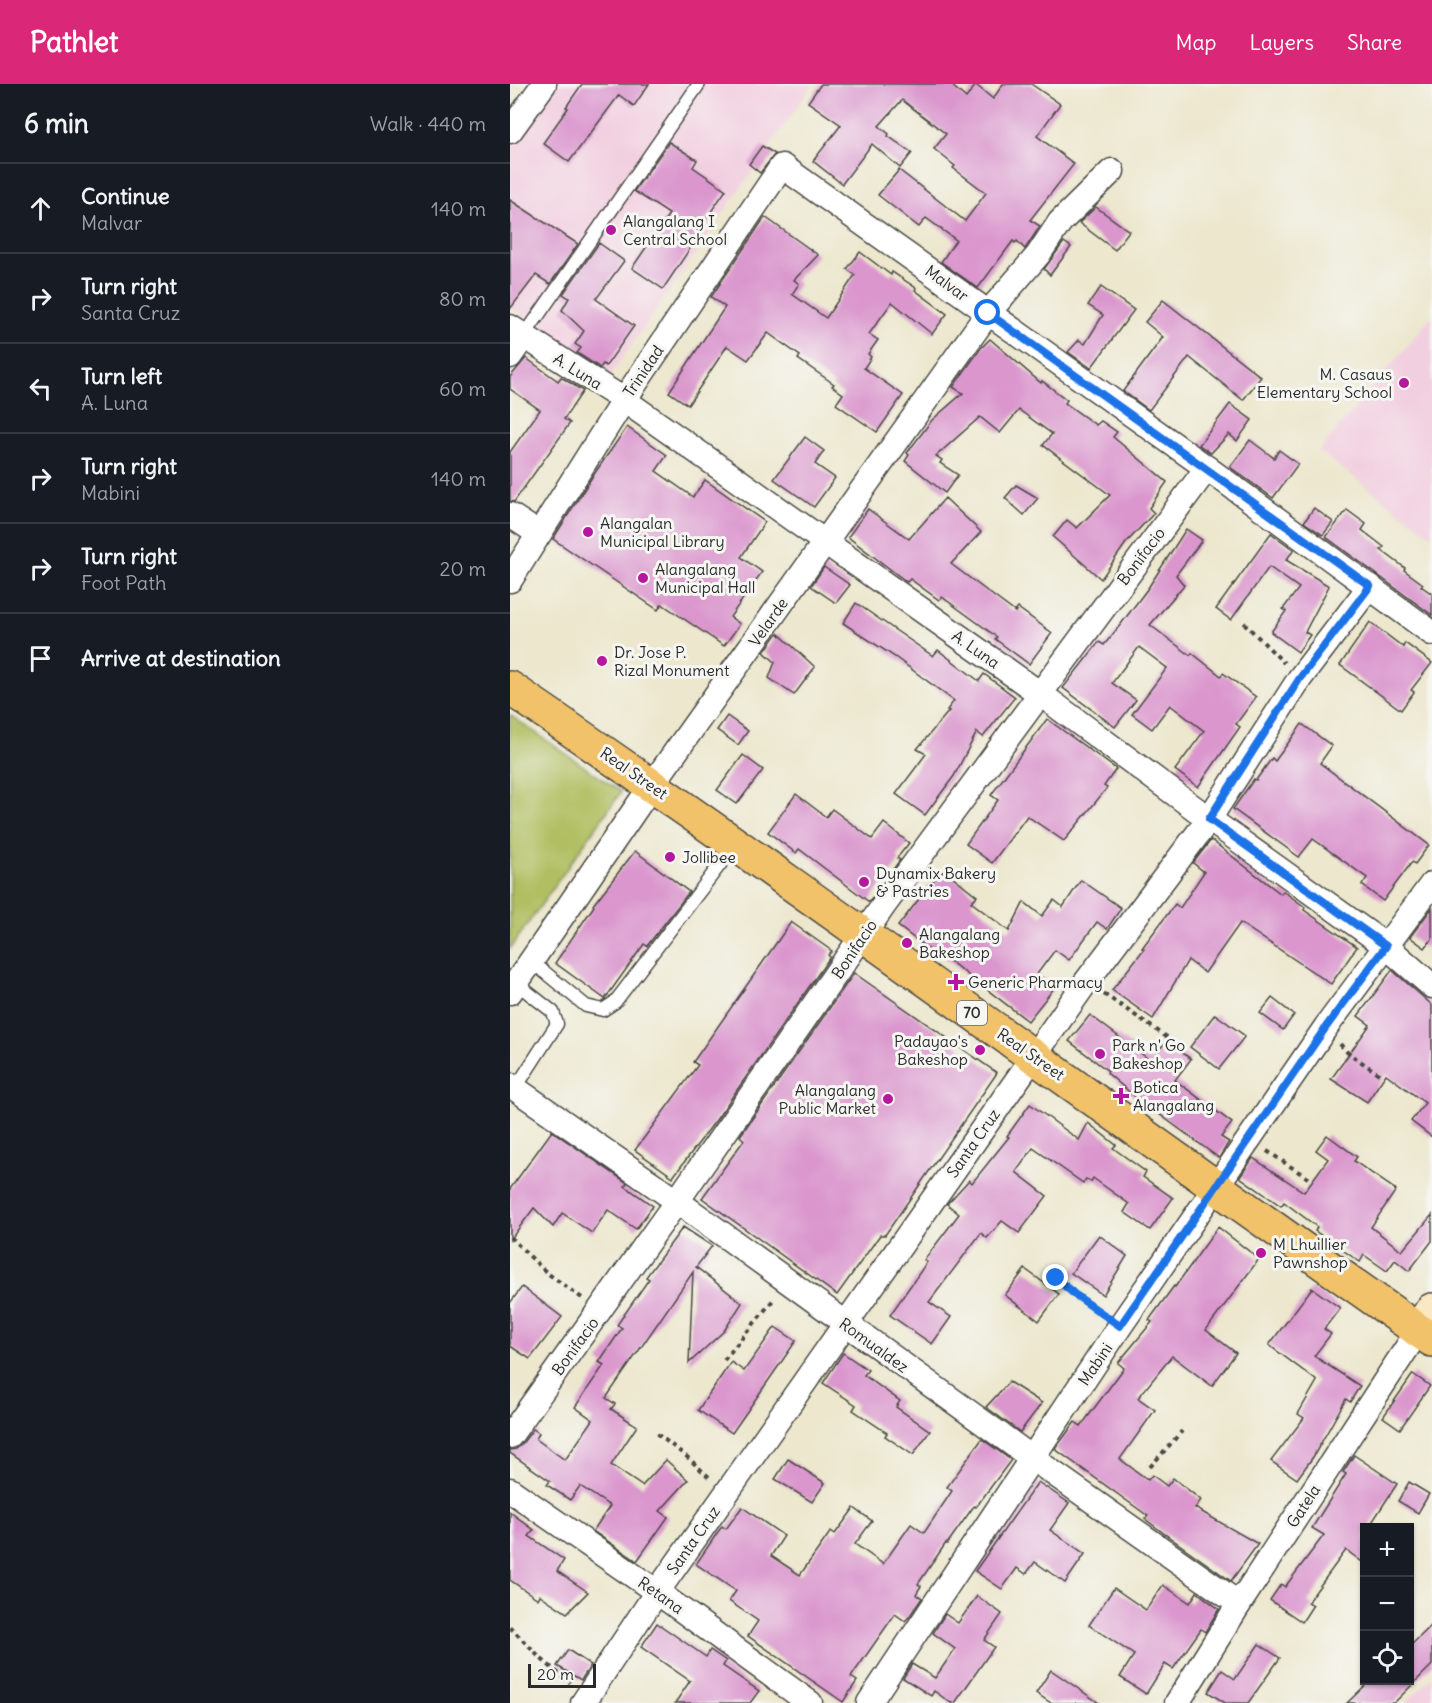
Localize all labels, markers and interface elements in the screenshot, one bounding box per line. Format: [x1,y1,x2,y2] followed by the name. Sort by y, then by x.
[30,24,119,60] text: Pathlet
[1176,29,1216,56] text: Map
[1249,29,1314,56] text: Layers
[1347,29,1402,56] text: Share
[24,107,89,140] text: 6 min
[370,111,486,136] text: Walk · 440 m
[81,182,170,210] text: Continue
[24,192,57,225] icon: ahead
[431,196,486,221] text: 140 m
[81,210,142,235] text: Malvar
[623,211,727,249] place label: Alangalang I Central School
[604,223,618,237] marker: Alangalang I Central School
[921,261,973,306] street label: Malvar
[81,272,177,300] text: Turn right
[24,282,57,315] icon: right
[439,286,486,311] text: 80 m
[974,299,1000,325] route start
[81,300,180,325] text: Santa Cruz
[618,341,668,401] street label: Trinidad
[550,348,606,394] street label: A. Luna
[81,362,162,390] text: Turn left
[1257,364,1392,402] place label: M. Casaus Elementary School
[24,372,57,405] icon: left
[439,376,486,401] text: 60 m
[1397,376,1411,390] marker: M. Casaus Elementary School
[81,390,148,415] text: A. Luna
[81,452,177,480] text: Turn right
[24,462,57,495] icon: right
[431,466,486,491] text: 140 m
[81,480,140,505] text: Mabini
[600,513,725,551] place label: Alangalan Municipal Library
[1113,523,1169,589] street label: Bonifacio
[581,525,595,539] marker: Alangalan Municipal Library
[81,542,177,570] text: Turn right
[24,552,57,585] icon: right
[440,556,486,581] text: 20 m
[655,559,755,597] place label: Alangalang Municipal Hall
[81,570,167,595] text: Foot Path
[636,571,650,585] marker: Alangalang Municipal Hall
[744,594,792,650] street label: Velarde
[948,625,1004,673] street label: A. Luna
[24,642,57,675] icon: arrive
[614,642,730,680] place label: Dr. Jose P. Rizal Monument
[81,644,281,672] text: Arrive at destination
[595,654,609,668] marker: Dr. Jose P. Rizal Monument
[596,743,672,804] street label: Real Street
[682,847,736,867] place label: Jollibee
[663,850,677,864] marker: Jollibee
[876,863,996,901] place label: Dynamix Bakery & Pastries
[857,875,871,889] marker: Dynamix Bakery & Pastries
[827,916,881,982] street label: Bonifacio
[919,924,1000,962] place label: Alangalang Bakeshop
[900,936,914,950] marker: Alangalang Bakeshop
[968,972,1103,992] place label: Generic Pharmacy
[949,975,963,989] marker: Generic Pharmacy
[957,1001,987,1025] road number: 70
[993,1024,1069,1085] street label: Real Street
[894,1031,968,1069] place label: Padayao's Bakeshop
[1112,1035,1185,1073] place label: Park n' Go Bakeshop
[973,1043,987,1057] marker: Padayao's Bakeshop
[1093,1047,1107,1061] marker: Park n' Go Bakeshop
[1133,1077,1214,1115] place label: Botica Alangalang
[779,1080,877,1118] place label: Alangalang Public Market
[1114,1089,1128,1103] marker: Botica Alangalang
[881,1092,895,1106] marker: Alangalang Public Market
[942,1104,1004,1181] street label: Santa Cruz
[1273,1234,1348,1272] place label: M Lhuillier Pawnshop
[1254,1246,1268,1260] marker: M Lhuillier Pawnshop
[1042,1264,1068,1290] route end
[547,1313,603,1379] street label: Bonifacio
[836,1313,913,1377] street label: Romualdez
[1073,1339,1117,1389] street label: Mabini
[1282,1481,1324,1531] street label: Gatela
[662,1501,724,1578] street label: Santa Cruz
[1360,1523,1414,1685] map controls
[1360,1523,1414,1577] button: +
[634,1572,688,1618] street label: Retana
[1360,1577,1414,1631] button: −
[1360,1631,1414,1685] button: locate
[528,1661,596,1688] scale bar
[537,1664,574,1684] text: 20 m

